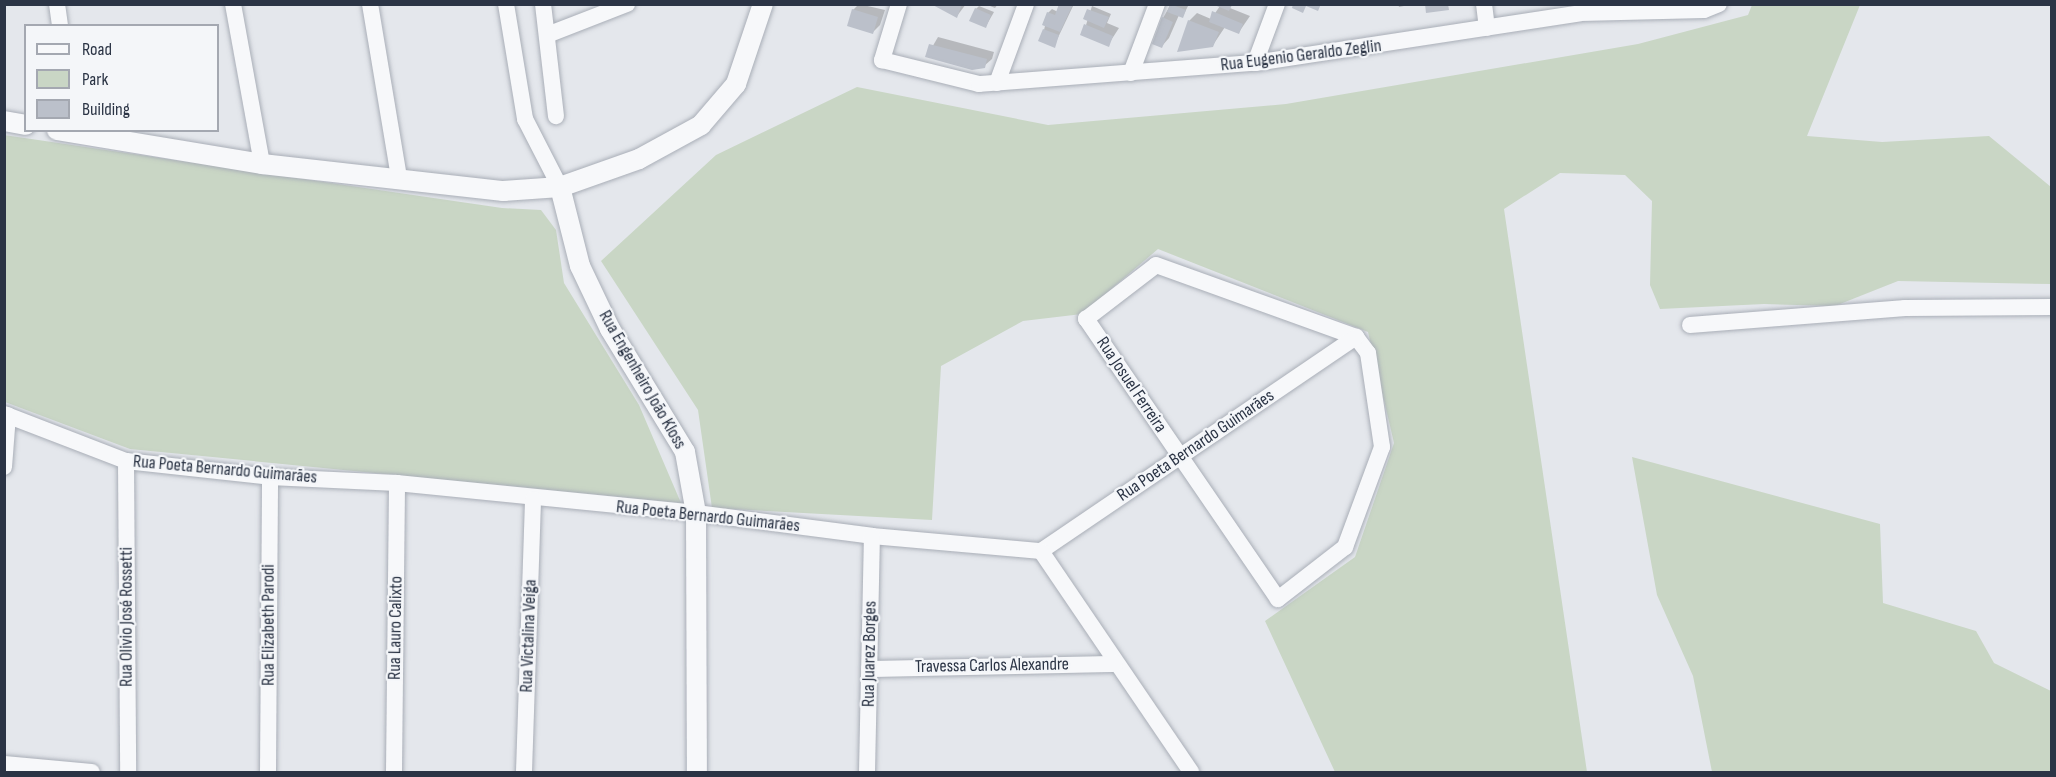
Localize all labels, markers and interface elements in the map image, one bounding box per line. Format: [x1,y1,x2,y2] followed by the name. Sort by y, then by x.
[24,24,219,132] legend
[1219,35,1383,77] street label: Rua Eugenio Geraldo Zeglin
[82,39,112,60] text: Road
[82,69,108,90] text: Park
[82,99,130,120] text: Building
[594,307,690,453] street label: Rua Engenheiro João Kloss
[1091,333,1171,437] street label: Rua Josuel Ferreira
[1113,385,1279,507] street label: Rua Poeta Bernardo Guimarães
[132,451,318,489] street label: Rua Poeta Bernardo Guimarães
[615,497,801,537] street label: Rua Poeta Bernardo Guimarães
[116,547,138,687] street label: Rua Olivio José Rossetti
[258,564,280,686] street label: Rua Elizabeth Parodi
[384,576,408,680] street label: Rua Lauro Calixto
[516,579,542,693] street label: Rua Victalina Veiga
[858,601,882,707] street label: Rua Juarez Borges
[915,654,1069,678] street label: Travessa Carlos Alexandre

